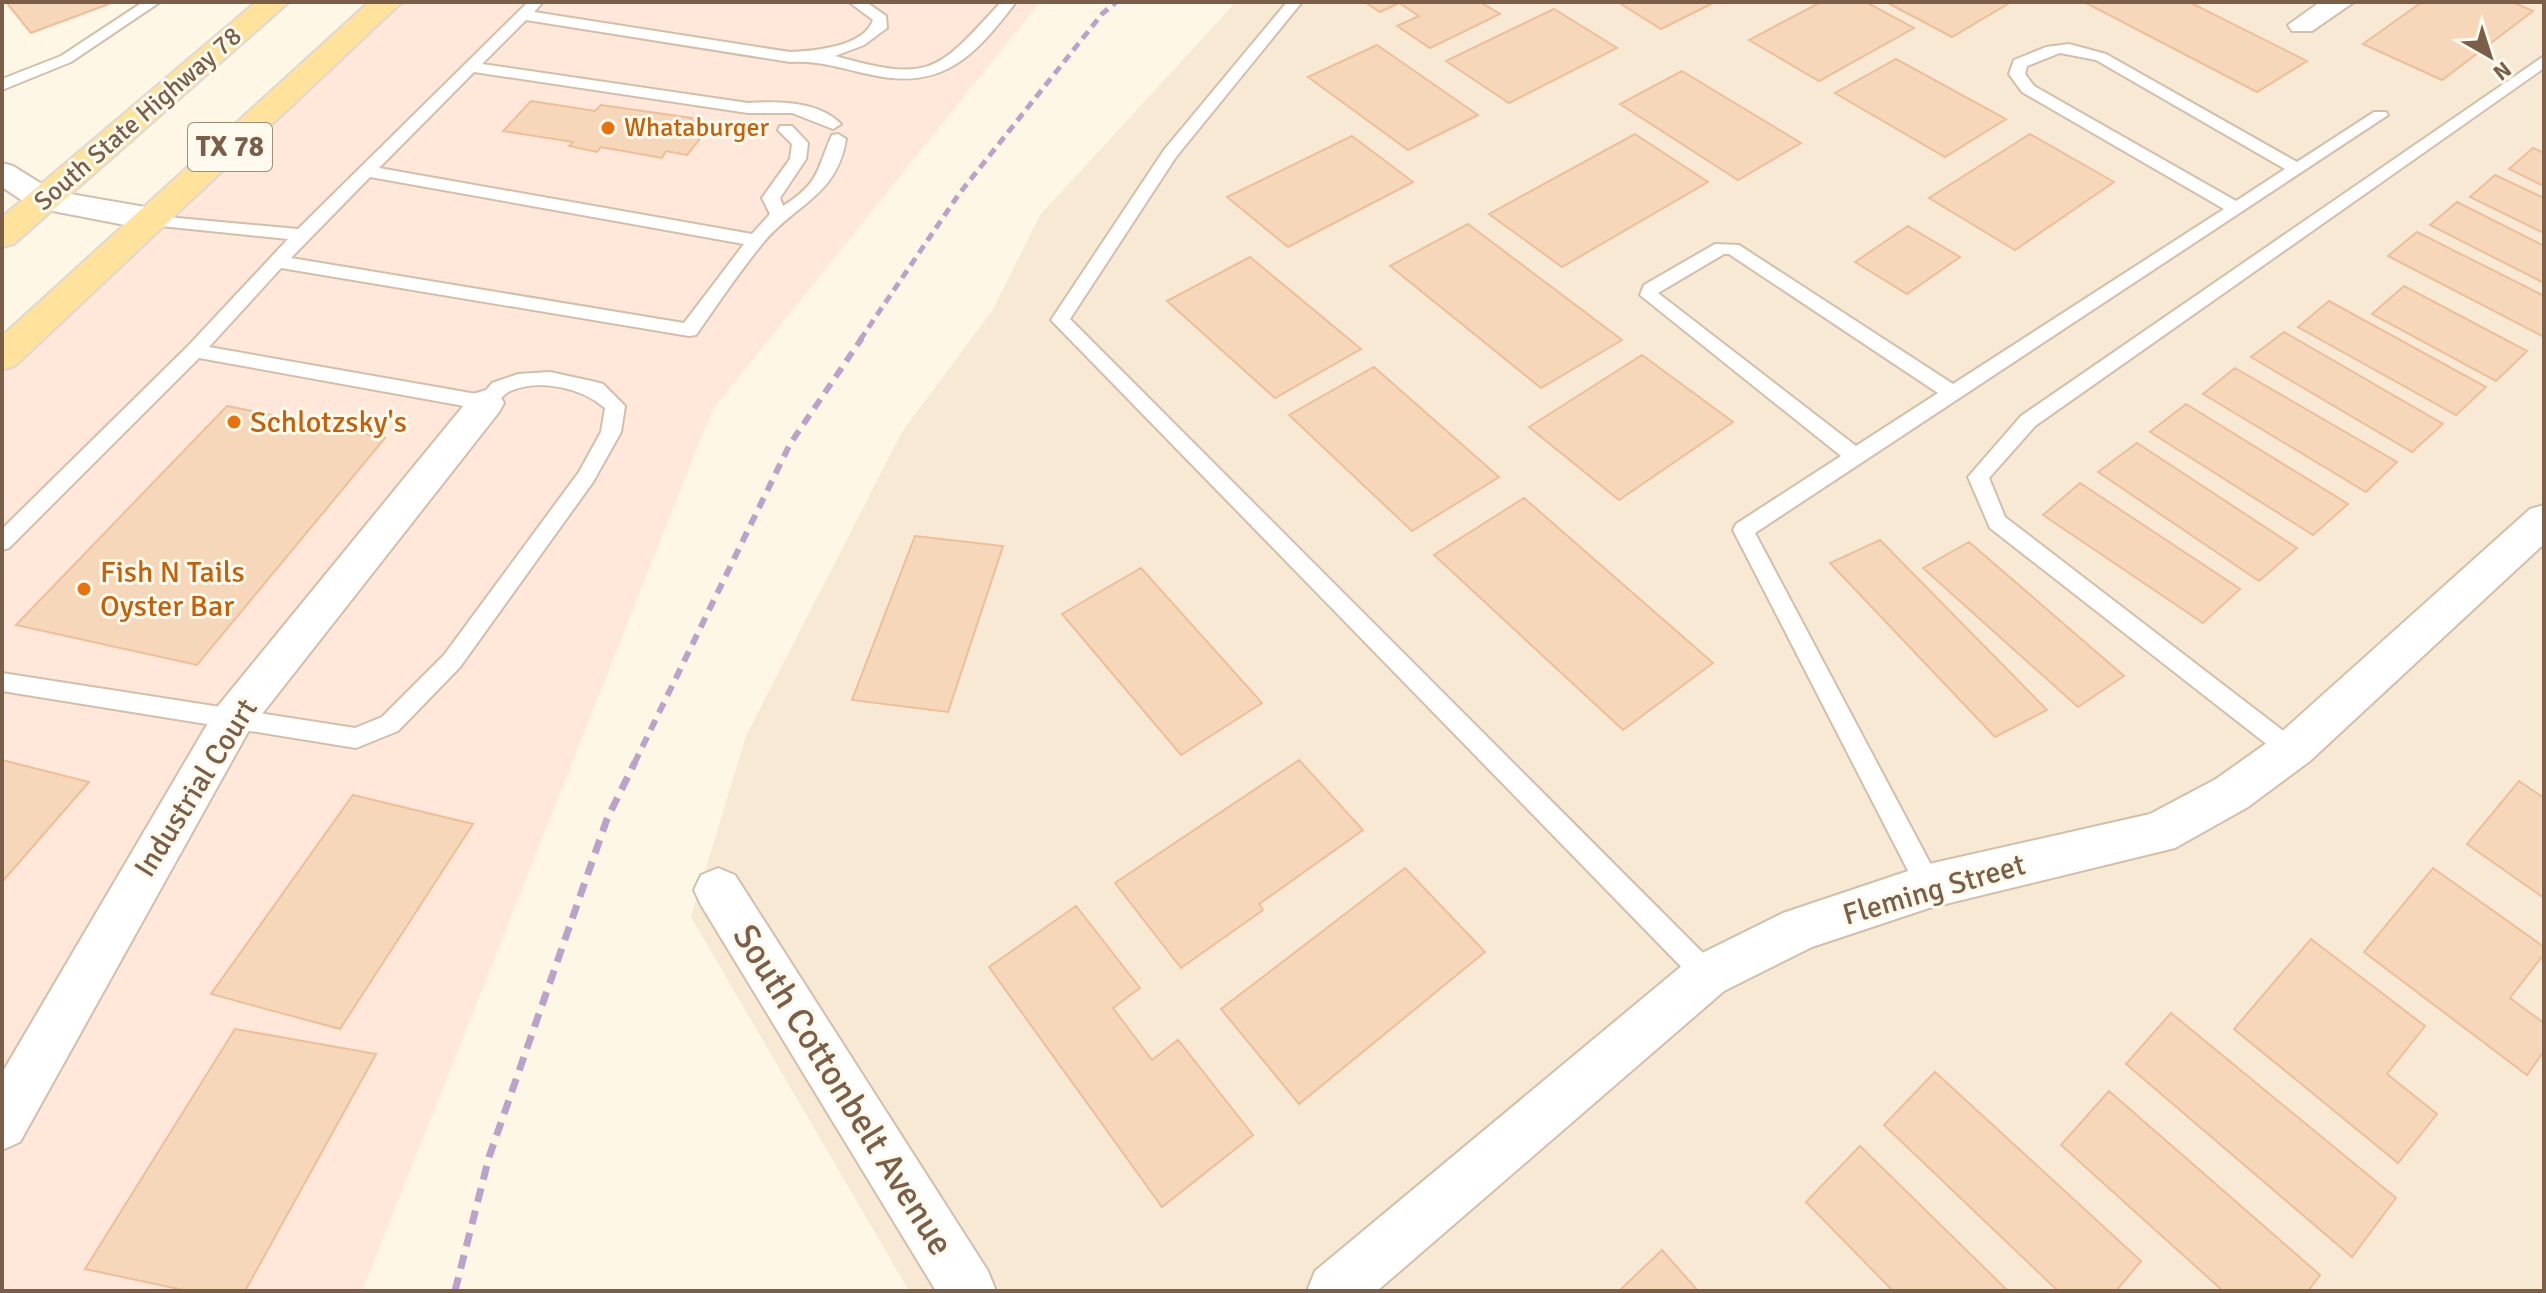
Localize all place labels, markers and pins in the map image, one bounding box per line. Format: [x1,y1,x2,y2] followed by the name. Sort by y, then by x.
[624,112,769,144] place label: Whataburger
[599,119,617,137] marker: Whataburger
[250,404,407,441] place label: Schlotzsky's
[225,413,243,431] marker: Schlotzsky's
[100,554,245,625] place label: Fish N Tails Oyster Bar
[75,580,93,598] marker: Fish N Tails Oyster Bar

